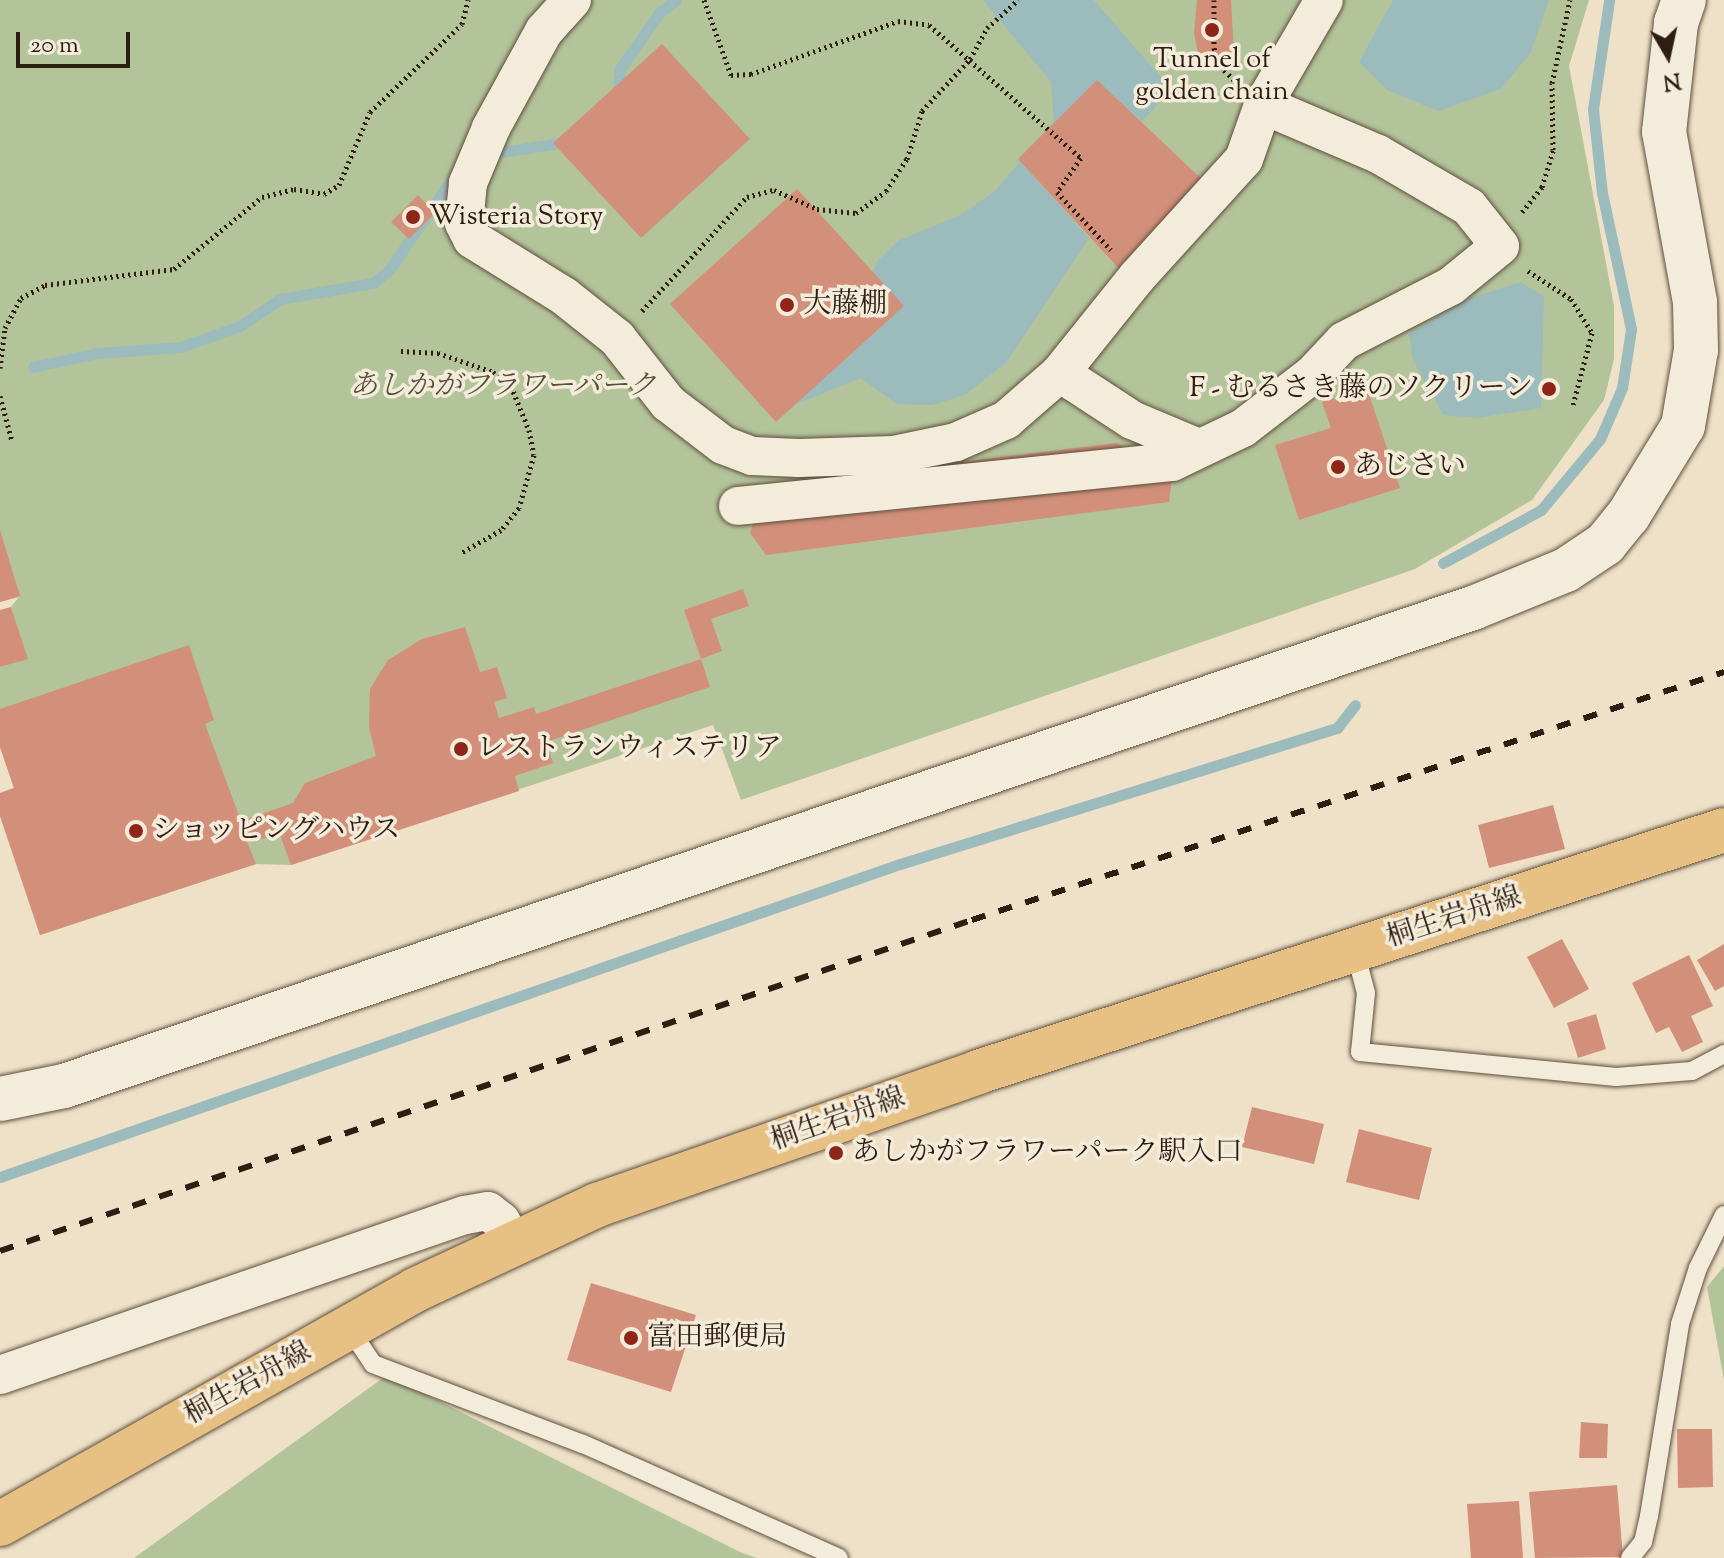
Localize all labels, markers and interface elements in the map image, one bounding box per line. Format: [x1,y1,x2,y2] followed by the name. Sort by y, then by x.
[20,16,134,66] scale bar
[1628,16,1708,96] north arrow
[1203,21,1221,39] marker: Tunnel of golden chain
[30,29,79,63] text: 20 m
[1135,43,1289,109] place label: Tunnel of golden chain
[1661,63,1683,97] text: N
[429,200,603,234] place label: Wisteria Story
[404,208,422,226] marker: Wisteria Story
[803,288,887,322] place label: 大藤棚
[778,296,796,314] marker: 大藤棚
[349,370,657,404] park label: あしかがフラワーパーク
[1188,372,1533,406] place label: F - むるさき藤のソクリーン
[1540,380,1558,398] marker: F - むるさき藤のソクリーン
[1354,450,1466,484] place label: あじさい
[1329,458,1347,476] marker: あじさい
[477,732,785,766] place label: レストランウィステリア
[452,740,470,758] marker: レストランウィステリア
[152,814,404,848] place label: ショッピングハウス
[127,822,145,840] marker: ショッピングハウス
[1382,880,1526,956] street label: 桐生岩舟線
[766,1081,910,1159] street label: 桐生岩舟線
[852,1136,1244,1170] place label: あしかがフラワーパーク駅入口
[827,1144,845,1162] marker: あしかがフラワーパーク駅入口
[647,1321,787,1355] place label: 富田郵便局
[622,1329,640,1347] marker: 富田郵便局
[179,1335,317,1433] street label: 桐生岩舟線

